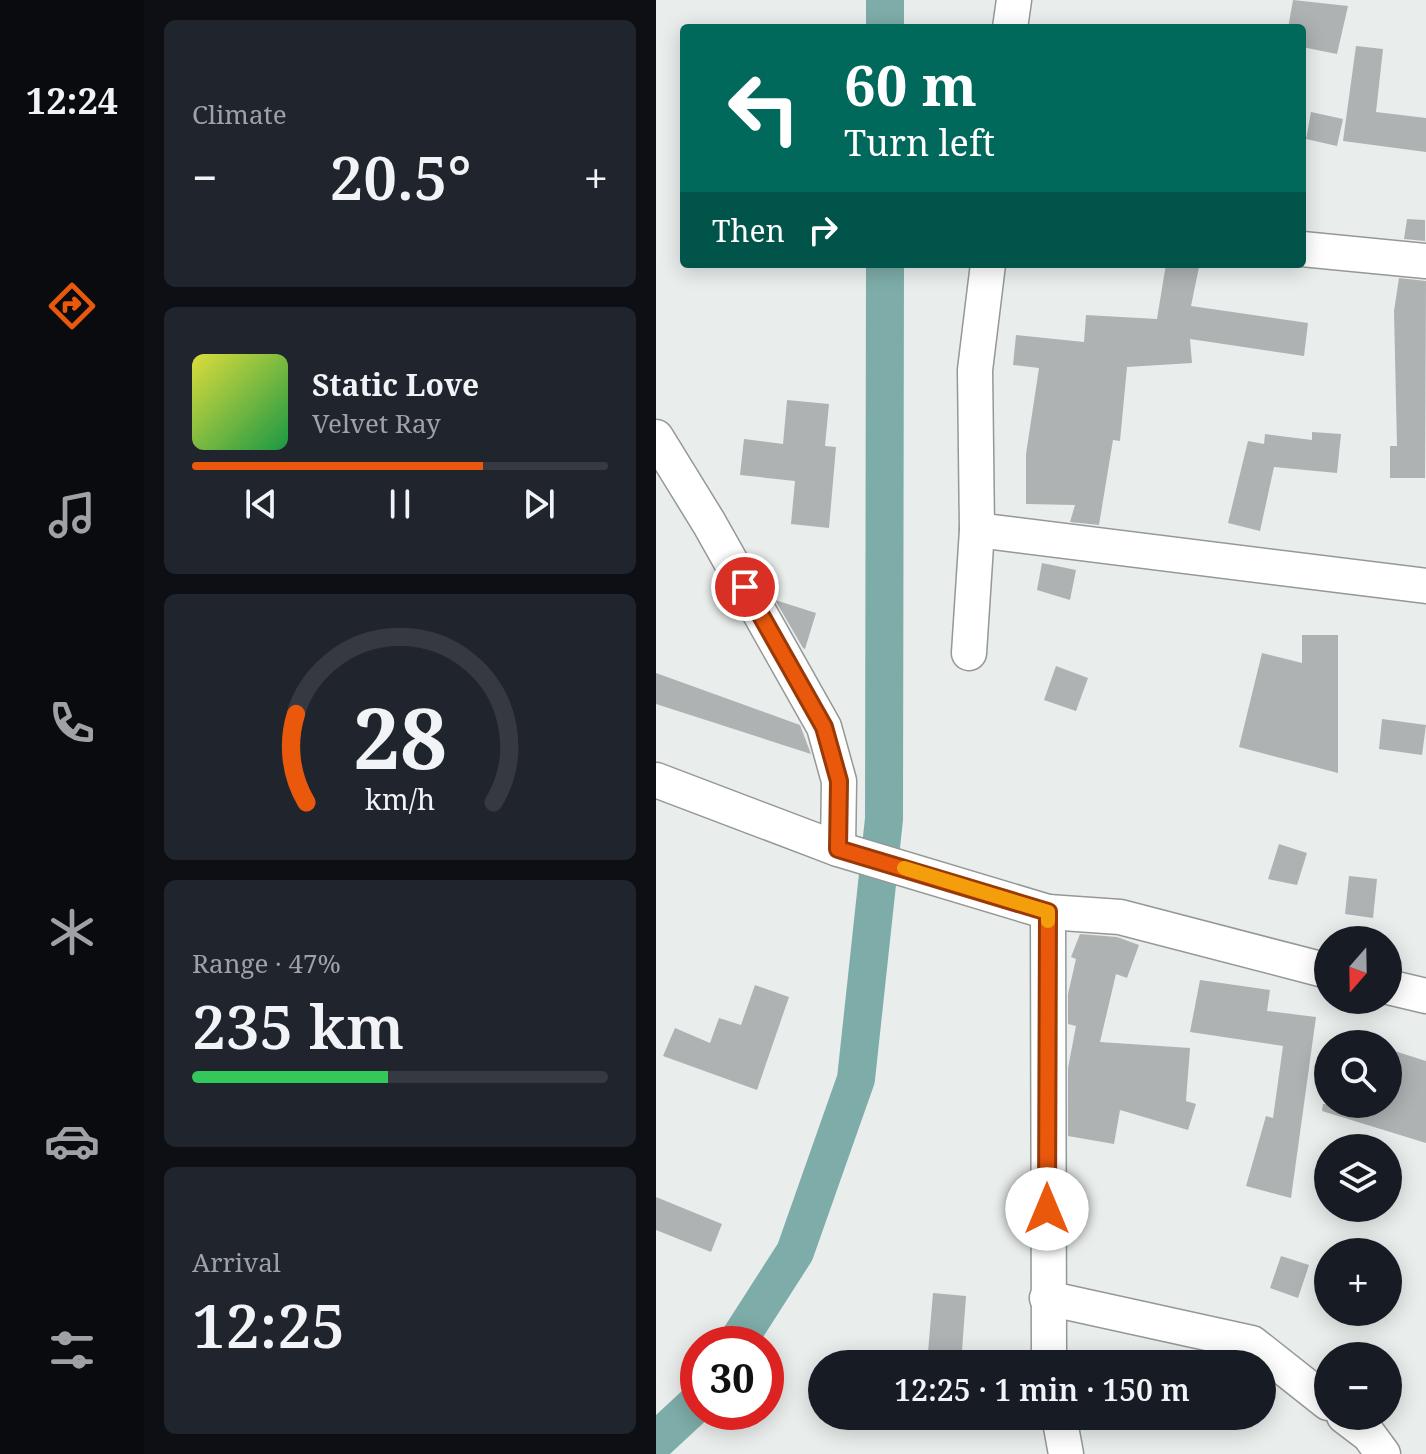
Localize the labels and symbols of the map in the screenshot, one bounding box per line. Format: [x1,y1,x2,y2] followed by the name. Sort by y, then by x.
[711,553,779,621] pin
[1314,926,1402,1014] north arrow
[1005,1167,1089,1251] position arrow
[680,1326,784,1430] speed limit sign: 30

